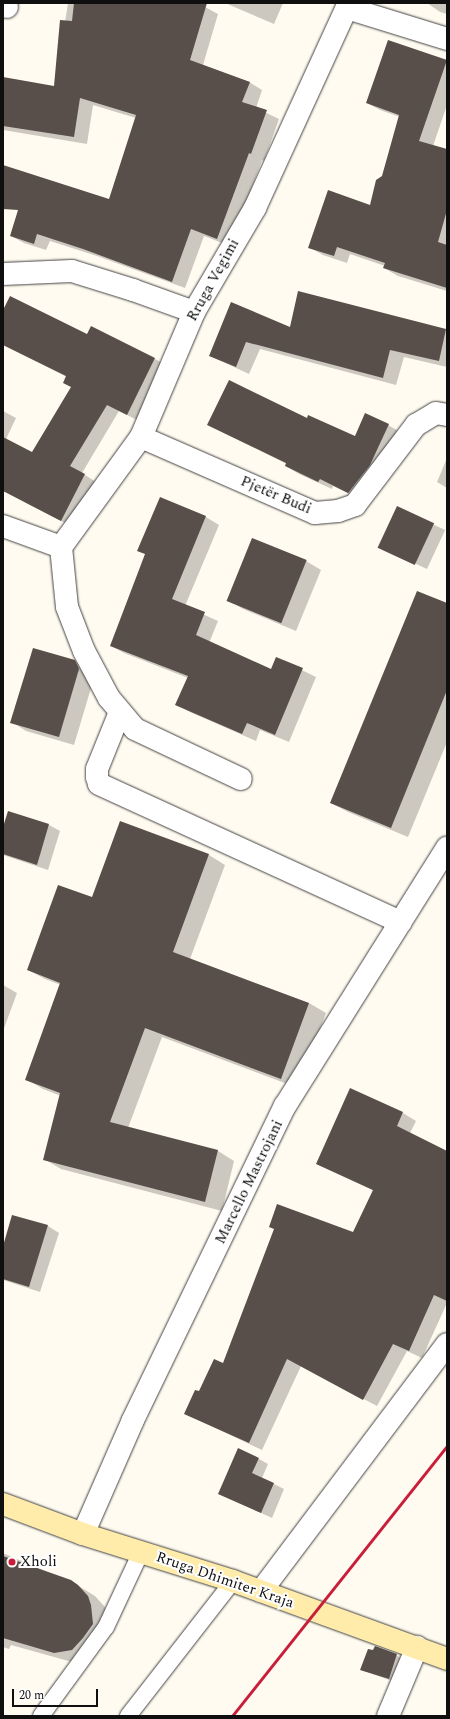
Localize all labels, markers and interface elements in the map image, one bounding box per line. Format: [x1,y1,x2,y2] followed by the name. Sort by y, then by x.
[183,236,243,324] street label: Rruga Vegimi
[238,472,314,518] street label: Pjetër Budi
[211,1117,287,1247] street label: Marcello Mastrojani
[154,1548,296,1612] street label: Rruga Dhimiter Kraja
[20,1553,57,1571] place label: Xholi
[7,1557,17,1567] marker: Xholi
[14,1681,100,1707] scale bar
[19,1686,44,1705] text: 20 m

